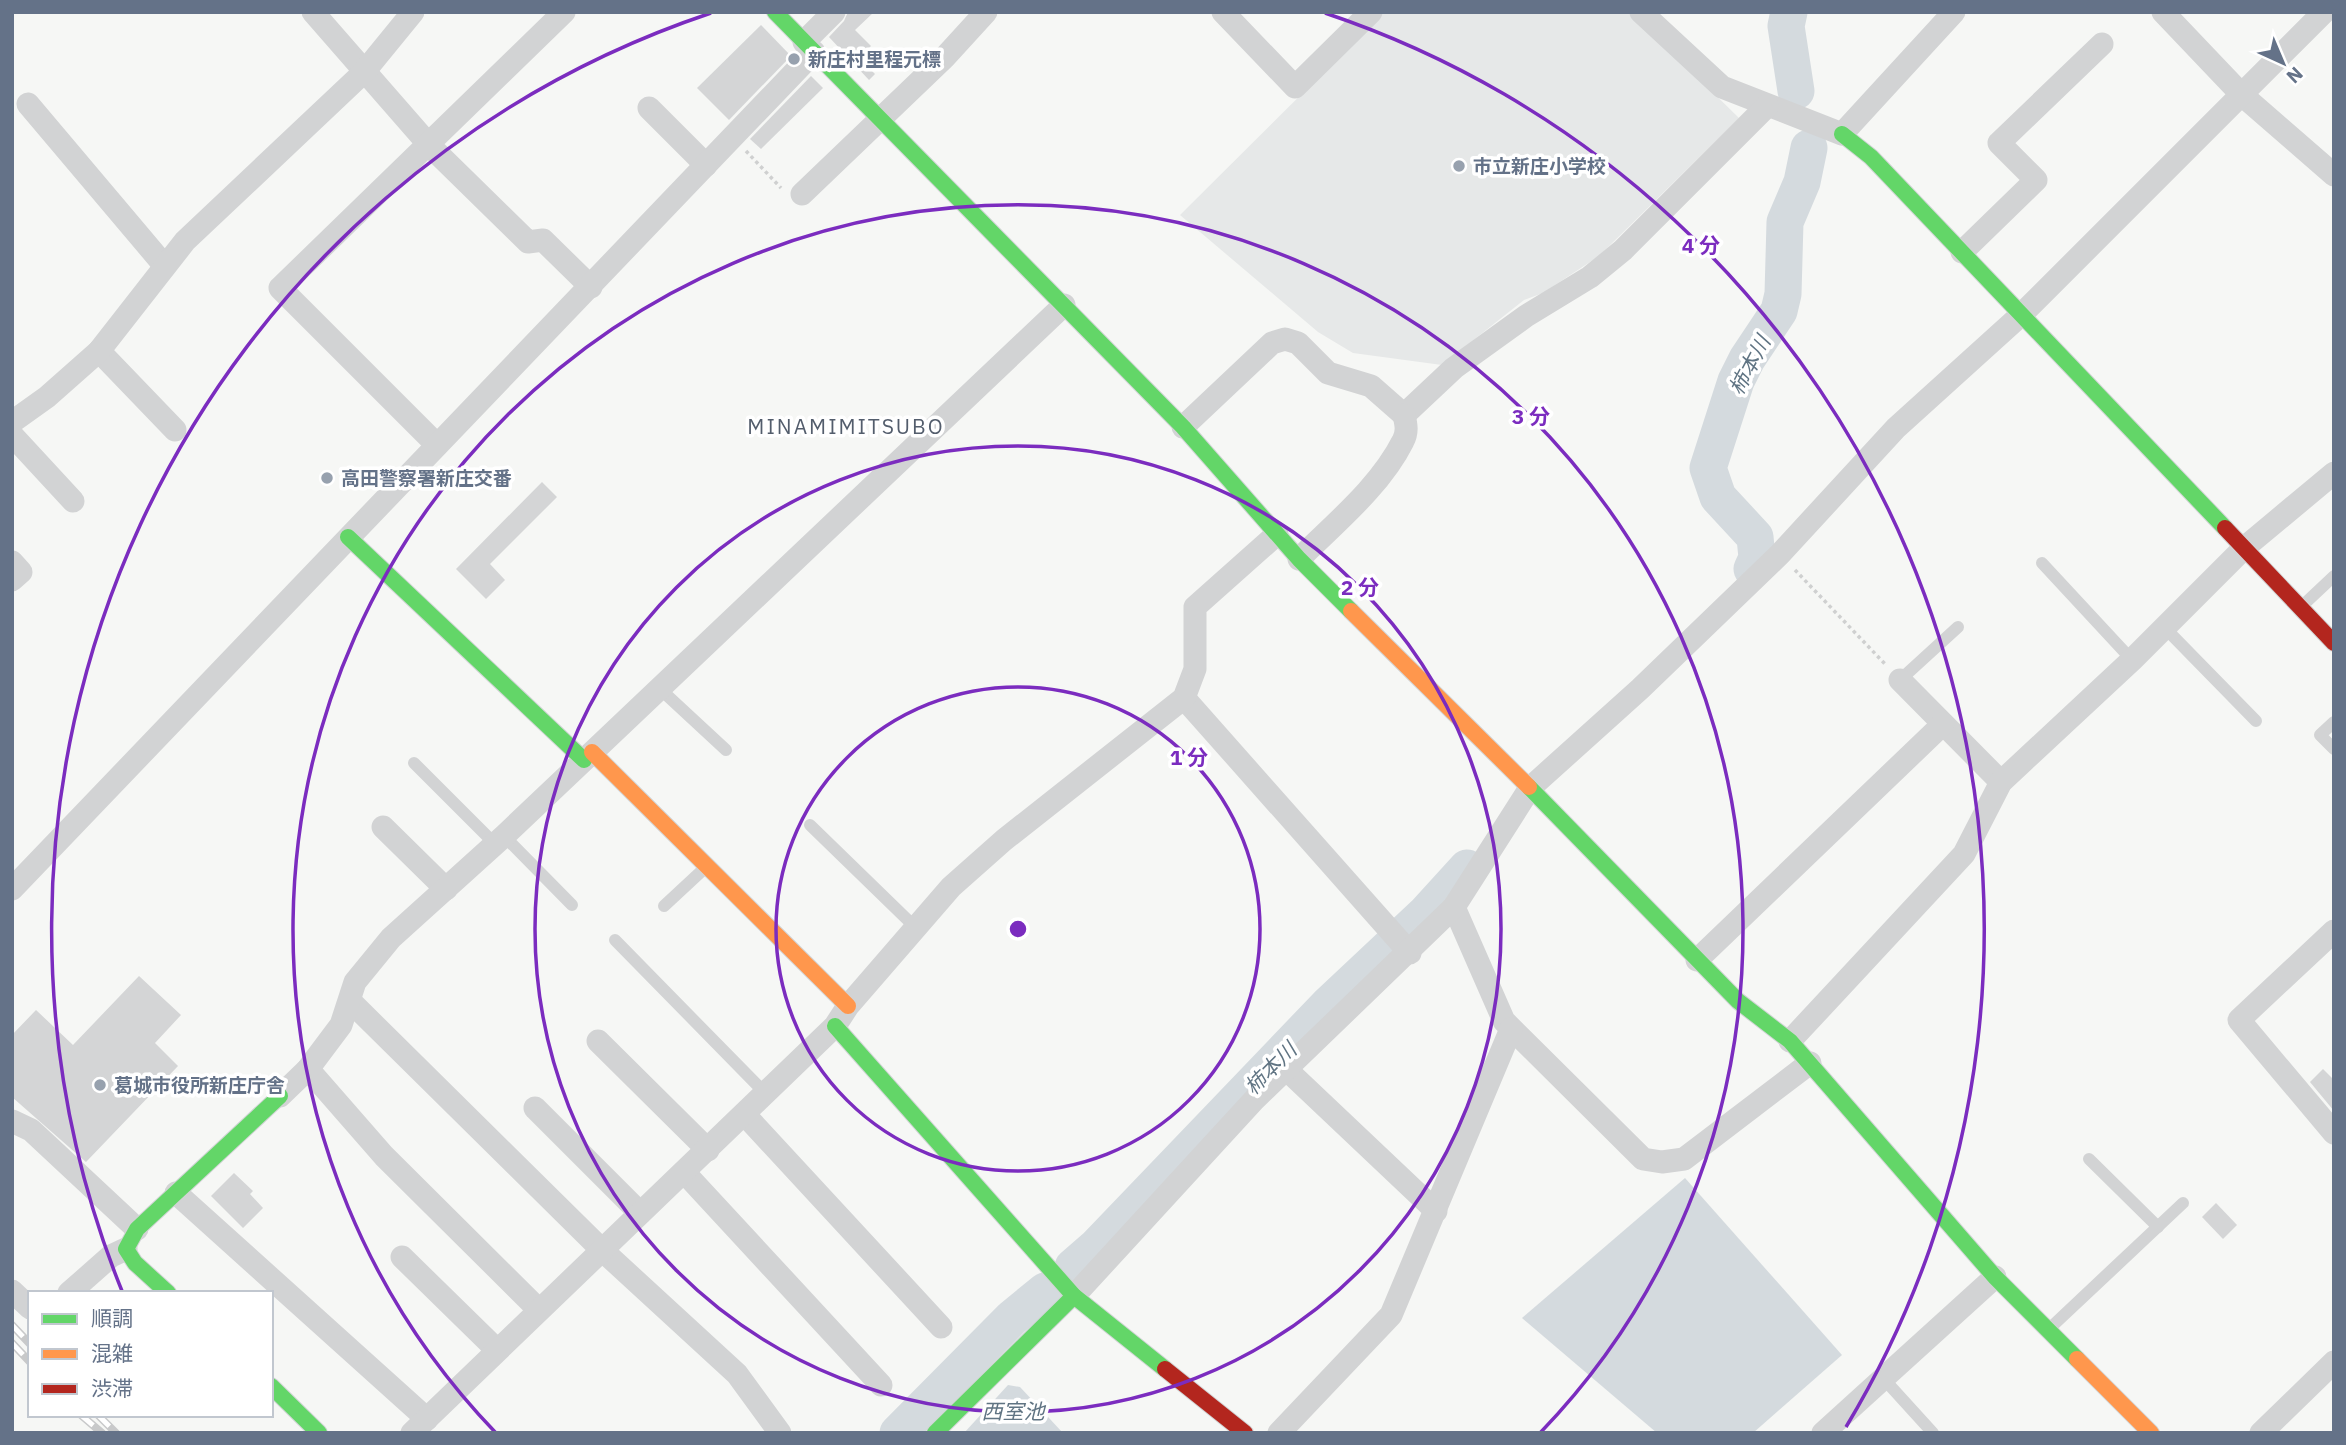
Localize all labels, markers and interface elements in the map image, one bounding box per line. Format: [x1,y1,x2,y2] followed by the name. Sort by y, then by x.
[2248,28,2318,98] north arrow
[808,47,941,71] place label: 新庄村里程元標
[786,51,802,67] marker: 新庄村里程元標
[2282,62,2308,89] text: N
[1473,154,1606,178] place label: 市立新庄小学校
[1451,158,1467,174] marker: 市立新庄小学校
[1682,231,1720,259] text: 4 分
[1722,329,1777,399] water label: 柿本川
[1512,402,1550,430] text: 3 分
[747,412,945,440] district label: MINAMIMITSUBO
[341,466,512,490] place label: 高田警察署新庄交番
[319,470,335,486] marker: 高田警察署新庄交番
[1341,573,1379,601] text: 2 分
[1170,743,1208,771] text: 1 分
[1006,917,1030,941] centre of rings
[1238,1034,1304,1100] water label: 柿本川
[114,1073,285,1097] place label: 葛城市役所新庄庁舎
[92,1077,108,1093] marker: 葛城市役所新庄庁舎
[28,1291,273,1417] legend
[91,1304,133,1332] text: 順調
[91,1339,133,1367] text: 混雑
[91,1374,133,1402] text: 渋滞
[982,1397,1046,1425] water label: 西室池

